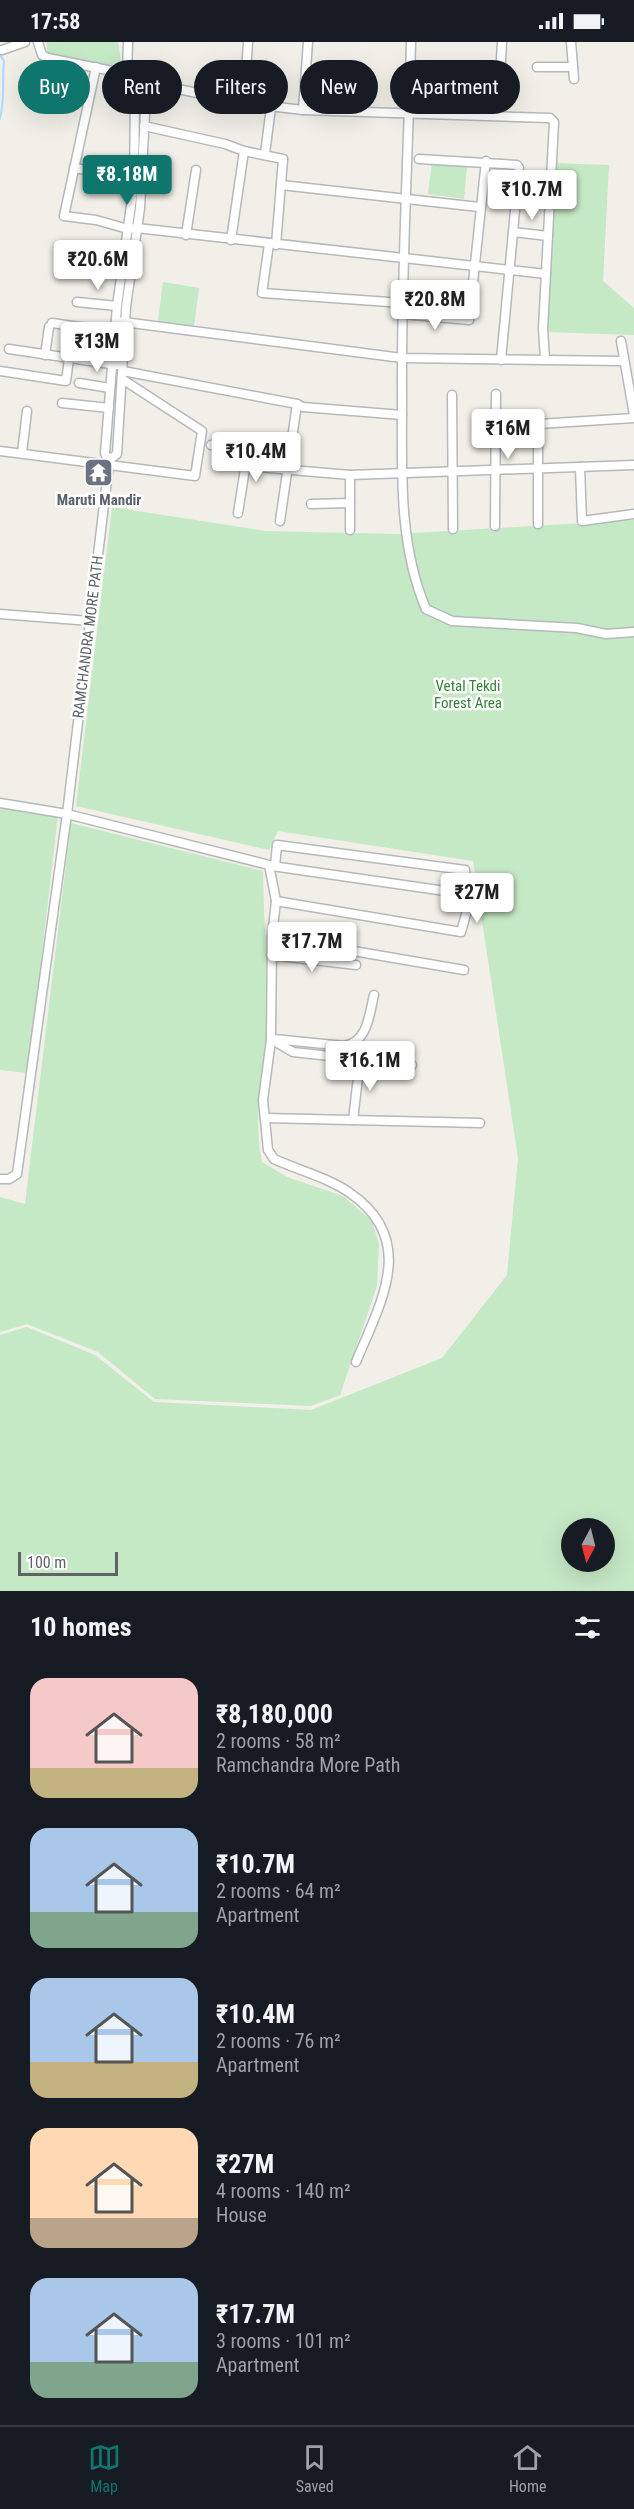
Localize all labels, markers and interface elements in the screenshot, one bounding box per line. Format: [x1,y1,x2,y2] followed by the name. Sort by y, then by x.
[30,9,81,34] text: 17:58
[18,60,90,114] chip: Buy
[102,60,182,114] chip: Rent
[194,60,288,114] chip: Filters
[300,60,378,114] chip: New
[390,60,520,114] chip: Apartment
[78,155,176,206] pin: ₹8.18M
[97,162,157,186] text: ₹8.18M
[483,170,581,221] pin: ₹10.7M
[502,177,562,201] text: ₹10.7M
[49,240,147,291] pin: ₹20.6M
[68,247,128,271] text: ₹20.6M
[386,280,484,331] pin: ₹20.8M
[405,287,465,311] text: ₹20.8M
[61,322,133,373] pin: ₹13M
[75,329,119,353] text: ₹13M
[472,409,544,460] pin: ₹16M
[486,416,530,440] text: ₹16M
[207,432,305,483] pin: ₹10.4M
[226,439,286,463] text: ₹10.4M
[83,457,115,489] temple icon: Maruti Mandir
[57,491,141,509] place label: Maruti Mandir
[69,555,107,719] street label: RAMCHANDRA MORE PATH
[434,677,502,712] park label: Vetal Tekdi Forest Area
[441,873,513,924] pin: ₹27M
[455,880,499,904] text: ₹27M
[263,922,361,973] pin: ₹17.7M
[282,929,342,953] text: ₹17.7M
[321,1041,419,1092] pin: ₹16.1M
[340,1048,400,1072] text: ₹16.1M
[561,1518,615,1572] north arrow
[561,1518,615,1572] map controls
[18,1549,118,1576] scale bar
[27,1553,66,1572] text: 100 m
[571,1611,604,1644] icon: filters
[30,1612,132,1642] text: 10 homes
[216,1699,333,1729] text: ₹8,180,000
[78,1702,150,1774] icon: home
[216,1729,341,1753] text: 2 rooms · 58 m²
[216,1753,400,1777] text: Ramchandra More Path
[216,1849,295,1879] text: ₹10.7M
[78,1852,150,1924] icon: home
[216,1879,341,1903] text: 2 rooms · 64 m²
[216,1903,300,1927] text: Apartment
[216,1999,295,2029] text: ₹10.4M
[78,2002,150,2074] icon: home
[216,2029,341,2053] text: 2 rooms · 76 m²
[216,2053,300,2077] text: Apartment
[216,2149,274,2179] text: ₹27M
[78,2152,150,2224] icon: home
[216,2179,351,2203] text: 4 rooms · 140 m²
[216,2203,267,2227] text: House
[216,2299,295,2329] text: ₹17.7M
[78,2302,150,2374] icon: home
[216,2329,351,2353] text: 3 rooms · 101 m²
[216,2353,300,2377] text: Apartment
[88,2441,121,2496] tab: Map
[296,2441,334,2496] tab: Saved
[509,2441,546,2496] tab: Home

